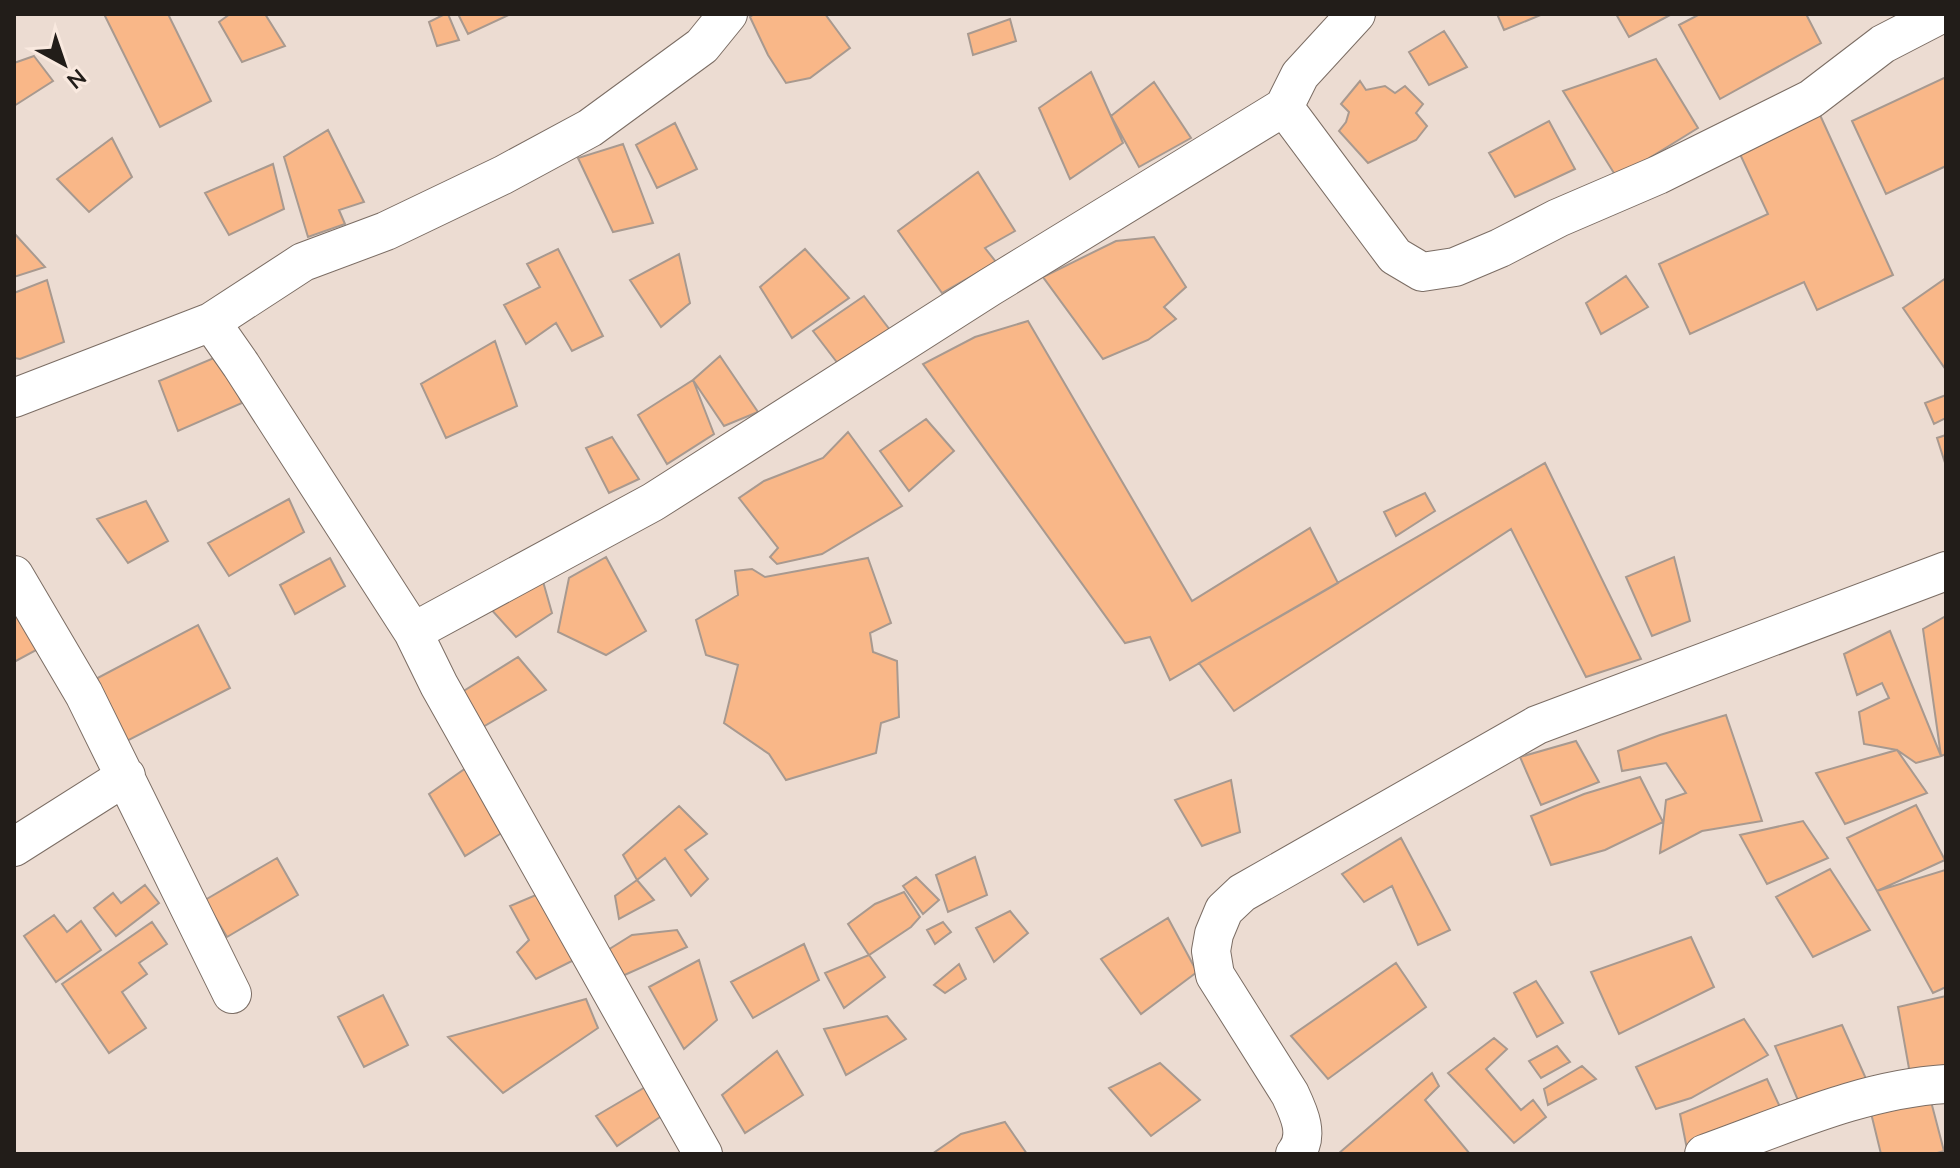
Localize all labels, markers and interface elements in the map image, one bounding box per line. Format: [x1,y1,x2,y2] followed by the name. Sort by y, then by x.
[24,24,104,104] north arrow
[61,63,92,95] text: N

